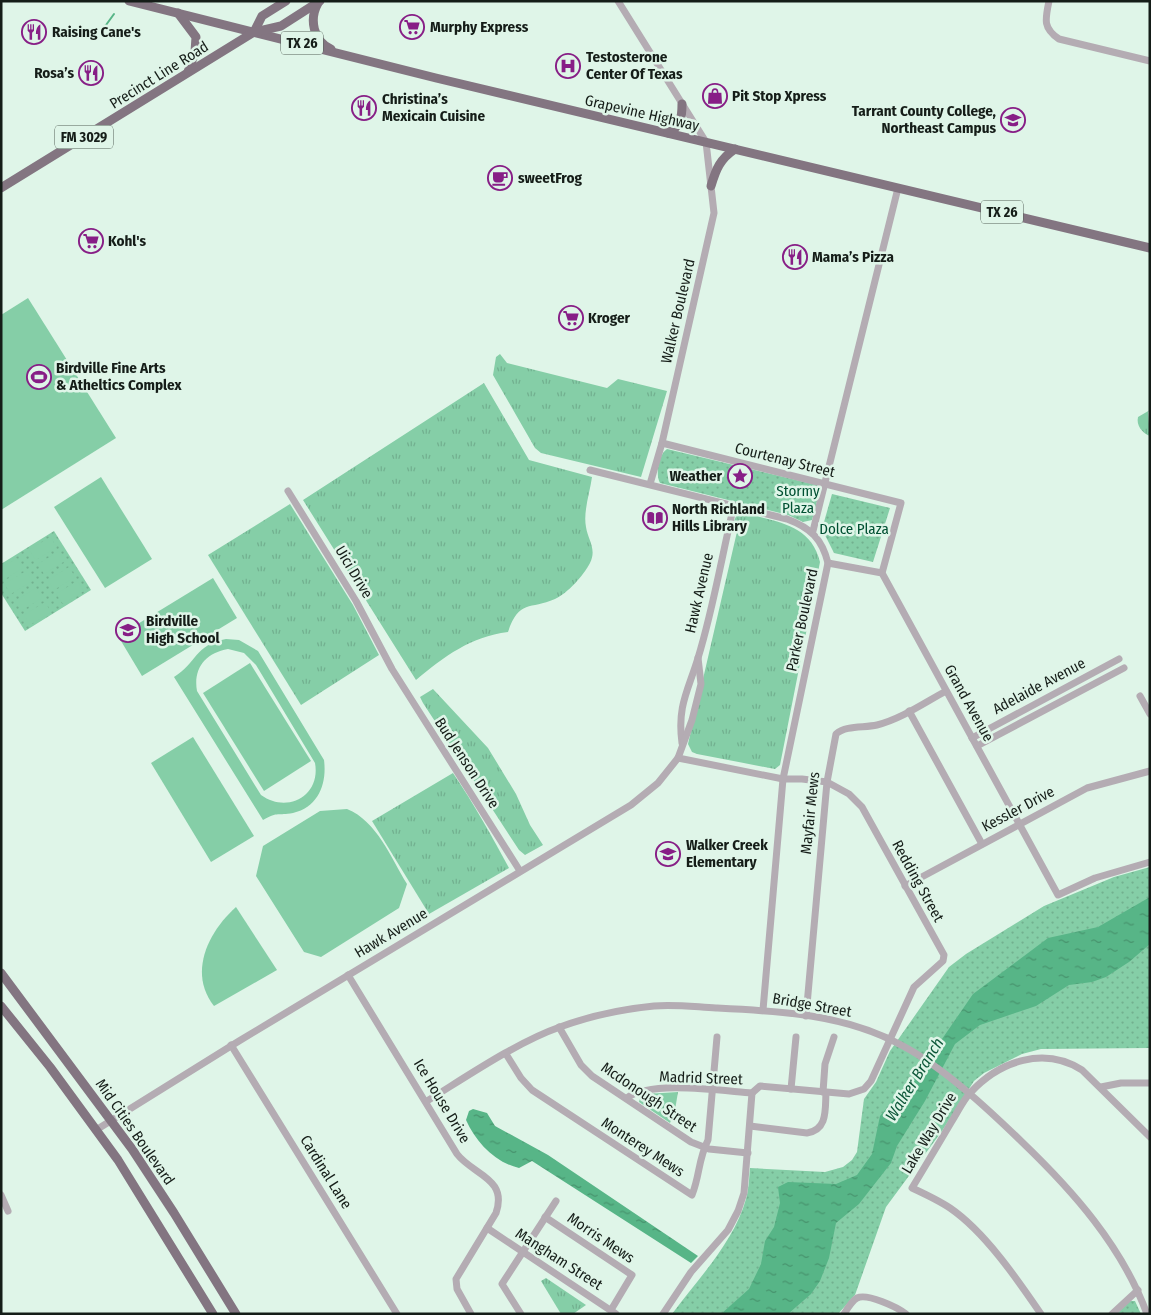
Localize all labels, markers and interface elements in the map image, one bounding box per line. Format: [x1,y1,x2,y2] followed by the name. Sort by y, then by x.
[399,14,425,40] supermarket icon: Murphy Express
[430,18,529,36] place label: Murphy Express
[21,19,47,45] restaurant icon: Raising Cane's
[52,23,141,41] place label: Raising Cane's
[281,32,323,54] road number: TX 26
[106,37,212,113] street label: Precinct Line Road
[586,48,683,83] place label: Testosterone Center Of Texas
[555,53,581,79] hospital icon: Testosterone Center Of Texas
[78,60,104,86] restaurant icon: Rosa’s
[34,64,74,82] place label: Rosa’s
[702,83,728,109] shop icon: Pit Stop Xpress
[732,87,827,105] place label: Pit Stop Xpress
[382,90,485,125] place label: Christina’s Mexicain Cuisine
[583,91,701,135] street label: Grapevine Highway
[351,95,377,121] restaurant icon: Christina’s Mexicain Cuisine
[852,102,996,137] place label: Tarrant County College, Northeast Campus
[1000,107,1026,133] school or university icon: Tarrant County College, Northeast Campus
[55,125,113,148] road number: FM 3029
[487,165,513,191] cafe icon: sweetFrog
[518,169,582,187] place label: sweetFrog
[981,200,1023,223] road number: TX 26
[78,228,104,254] supermarket icon: Kohl's
[108,232,146,250] place label: Kohl's
[782,244,808,270] restaurant icon: Mama’s Pizza
[812,248,894,266] place label: Mama’s Pizza
[657,257,699,365] street label: Walker Boulevard
[558,305,584,331] supermarket icon: Kroger
[588,309,631,327] place label: Kroger
[56,359,182,394] place label: Birdville Fine Arts & Atheltics Complex
[26,364,52,390] sports icon: Birdville Fine Arts & Atheltics Complex
[733,439,837,481] street label: Courtenay Street
[727,463,753,489] place icon: Weather
[669,467,723,485] place label: Weather
[776,482,820,517] park label: Stormy Plaza
[672,500,765,535] place label: North Richland Hills Library
[642,505,668,531] library icon: North Richland Hills Library
[819,520,889,538] park label: Dolce Plaza
[331,542,377,602] street label: Uici Drive
[681,551,717,635] street label: Hawk Avenue
[782,567,822,673] street label: Parker Boulevard
[146,612,221,647] place label: Birdville High School
[115,617,141,643] school or university icon: Birdville High School
[990,654,1088,718] street label: Adelaide Avenue
[940,661,998,745] street label: Grand Avenue
[431,714,503,812] street label: Bud Jenson Drive
[797,771,823,855] street label: Mayfair Mews
[979,782,1057,836] street label: Kessler Drive
[686,836,768,871] place label: Walker Creek Elementary
[888,837,948,925] street label: Redding Street
[655,841,681,867] school or university icon: Walker Creek Elementary
[351,904,431,962] street label: Hawk Avenue
[771,989,853,1021] street label: Bridge Street
[881,1034,948,1124] water label: Walker Branch
[410,1056,474,1146] street label: Ice House Drive
[598,1058,700,1136] street label: Mcdonough Street
[659,1068,743,1088] street label: Madrid Street
[92,1076,178,1188] street label: Mid Cities Boulevard
[898,1089,960,1177] street label: Lake Way Drive
[598,1114,688,1180] street label: Monterey Mews
[296,1132,356,1212] street label: Cardinal Lane
[564,1209,638,1267] street label: Morris Mews
[512,1224,606,1294] street label: Mangham Street

